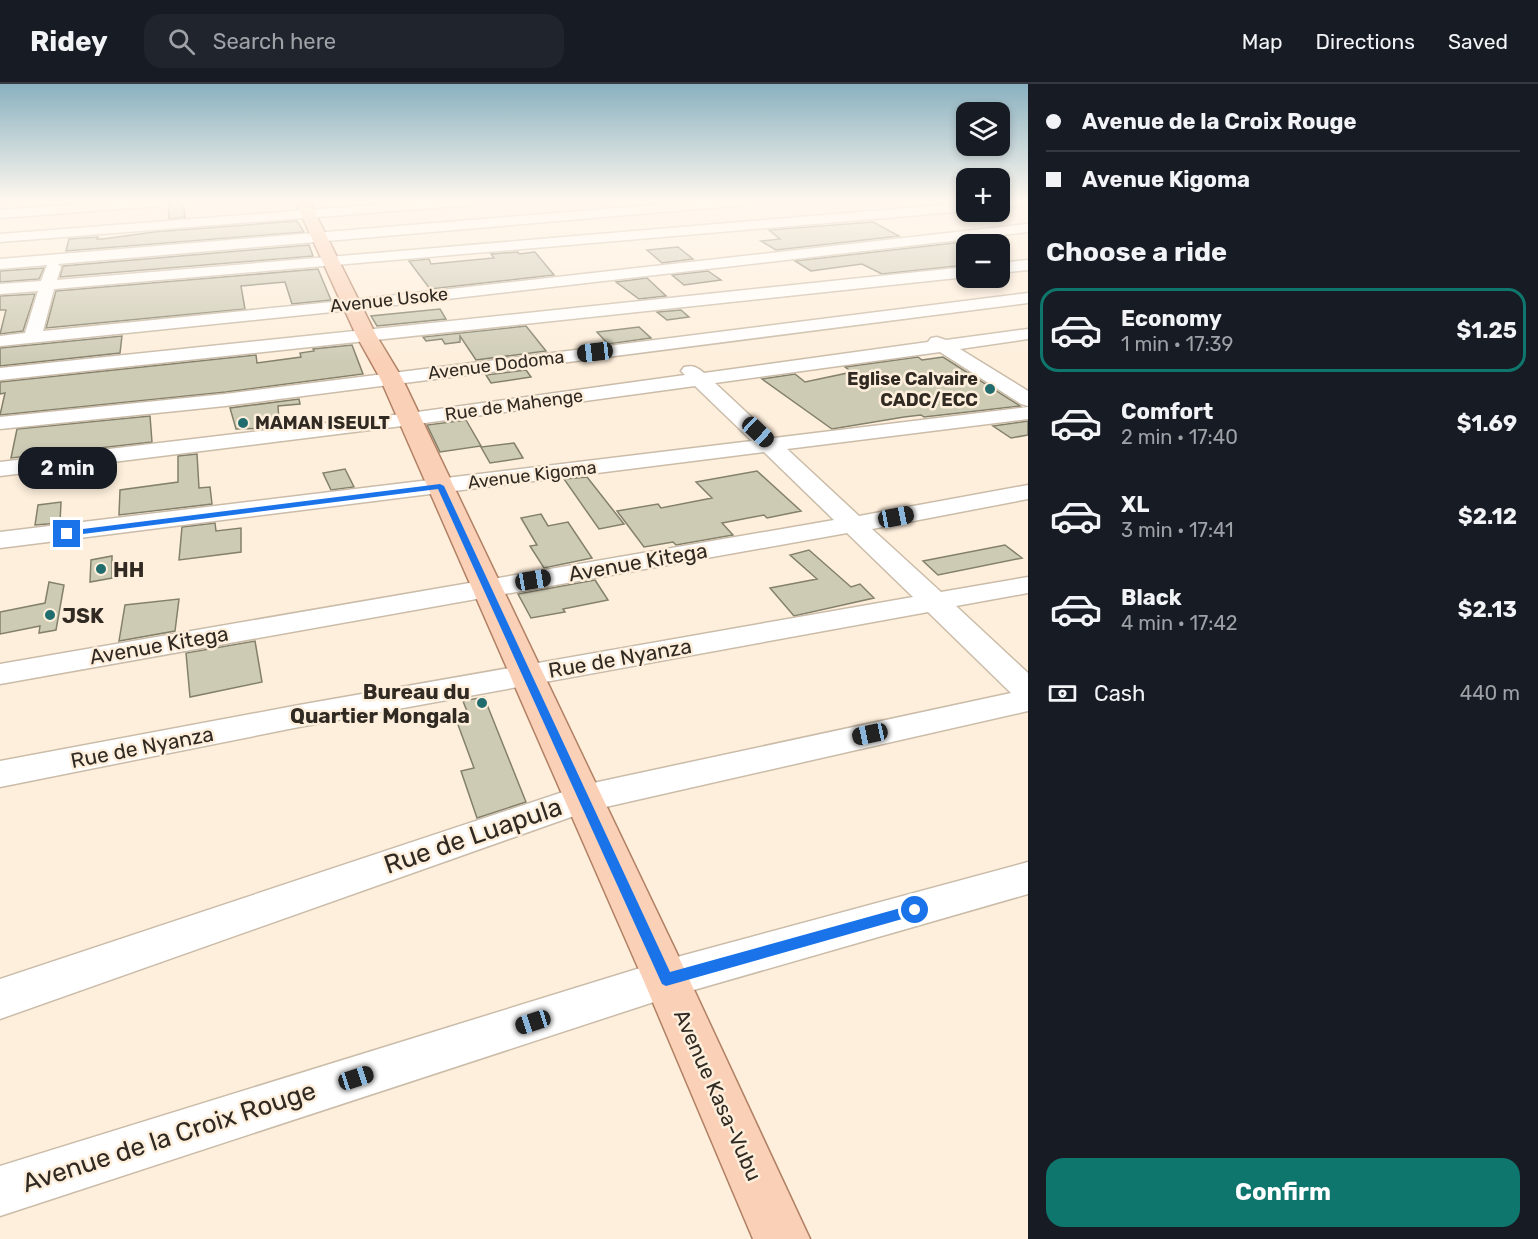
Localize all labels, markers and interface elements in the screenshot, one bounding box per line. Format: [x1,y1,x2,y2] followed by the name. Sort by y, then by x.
[144,14,564,68] search box
[30,25,108,58] text: Ridey
[165,25,198,58] icon: search
[213,28,336,55] text: Search here
[1242,29,1283,54] text: Map
[1316,29,1415,54] text: Directions
[1448,29,1508,54] text: Saved
[956,102,1010,288] map controls
[956,102,1010,156] button: layers
[1082,108,1357,135] text: Avenue de la Croix Rouge
[1082,166,1250,193] text: Avenue Kigoma
[956,168,1010,222] button: +
[956,234,1010,288] button: −
[1046,236,1227,268] text: Choose a ride
[329,283,449,317] street label: Avenue Usoke
[1049,303,1103,357] icon: car
[1121,305,1222,332] text: Economy
[1457,317,1517,344] text: $1.25
[1121,332,1233,356] text: 1 min · 17:39
[576,341,614,363] car
[427,346,565,384] street label: Avenue Dodoma
[847,368,978,411] place label: Eglise Calvaire CADC/ECC
[983,382,997,396] marker: Eglise Calvaire CADC/ECC
[443,384,585,426] street label: Rue de Mahenge
[1049,396,1103,450] icon: car
[1121,398,1213,425] text: Comfort
[1457,410,1517,437] text: $1.69
[255,412,390,434] place label: MAMAN ISEULT
[739,413,777,451] car
[236,416,250,430] marker: MAMAN ISEULT
[1121,425,1238,449] text: 2 min · 17:40
[17,447,116,489] callout: 2 min
[40,456,95,480] text: 2 min
[466,456,598,494] street label: Avenue Kigoma
[1049,489,1103,543] icon: car
[1121,491,1149,518] text: XL
[1458,503,1517,530] text: $2.12
[877,505,915,529] car
[1121,518,1234,542] text: 3 min · 17:41
[53,520,80,547] route end
[567,537,709,587] street label: Avenue Kitega
[113,557,144,582] place label: HH
[94,562,108,576] marker: HH
[514,568,552,592] car
[1049,582,1103,636] icon: car
[1121,584,1182,611] text: Black
[1458,596,1517,623] text: $2.13
[62,603,104,628] place label: JSK
[43,608,57,622] marker: JSK
[1121,611,1238,635] text: 4 min · 17:42
[88,620,230,670] street label: Avenue Kitega
[546,633,694,683] street label: Rue de Nyanza
[1046,677,1079,710] icon: cash
[290,679,470,728] place label: Bureau du Quartier Mongala
[1094,680,1145,707] text: Cash
[1460,681,1520,705] text: 440 m
[475,696,489,710] marker: Bureau du Quartier Mongala
[68,721,216,773] street label: Rue de Nyanza
[851,721,889,747] car
[380,791,566,881] street label: Rue de Luapula
[901,896,928,923] route start
[669,1005,767,1185] street label: Avenue Kasa-Vubu
[513,1008,553,1036] car
[336,1064,376,1092] car
[18,1075,320,1199] street label: Avenue de la Croix Rouge
[1046,1158,1520,1227] button: Confirm

